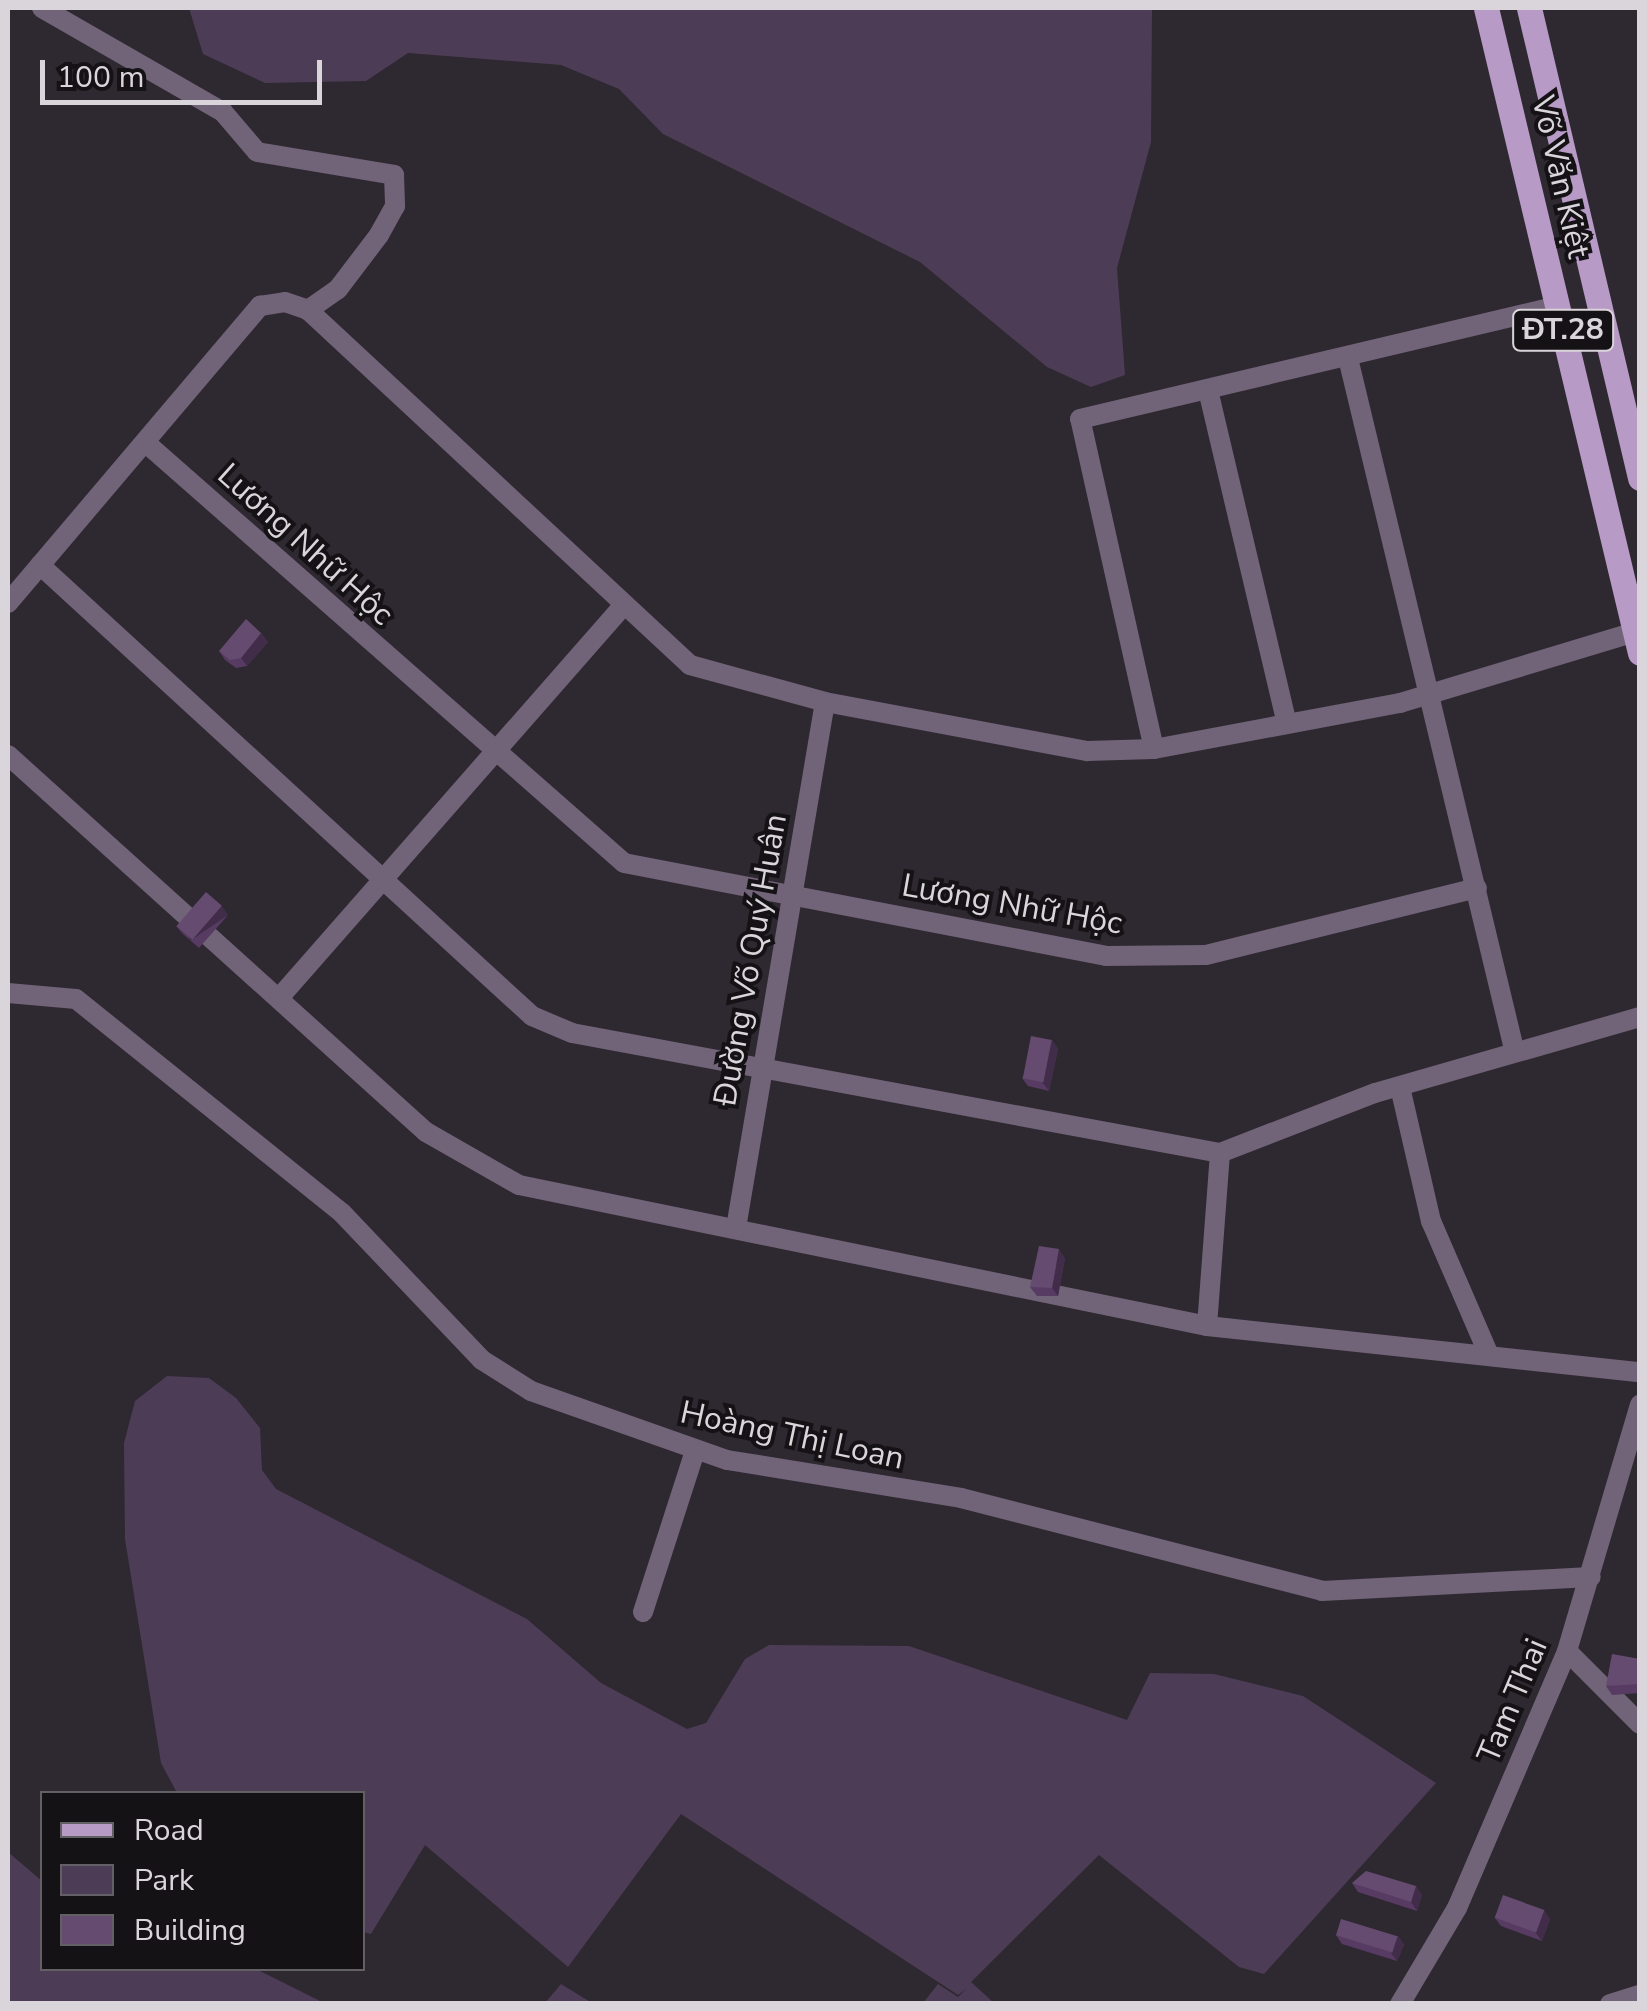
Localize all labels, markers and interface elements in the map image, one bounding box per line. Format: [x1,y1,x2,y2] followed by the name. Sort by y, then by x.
[45,40,328,102] scale bar
[57,57,144,98] text: 100 m
[1523,92,1597,262] street label: Võ Văn Kiệt
[1510,305,1616,355] road number: ĐT.28
[209,456,401,634] street label: Lương Nhữ Hộc
[706,811,796,1109] street label: Đường Võ Quý Huân
[899,867,1125,943] street label: Lương Nhữ Hộc
[677,1394,907,1478] street label: Hoàng Thị Loan
[1470,1633,1556,1769] street label: Tam Thai
[40,1791,365,1971] legend
[134,1810,204,1851] text: Road
[134,1860,194,1901] text: Park
[134,1910,246,1951] text: Building

